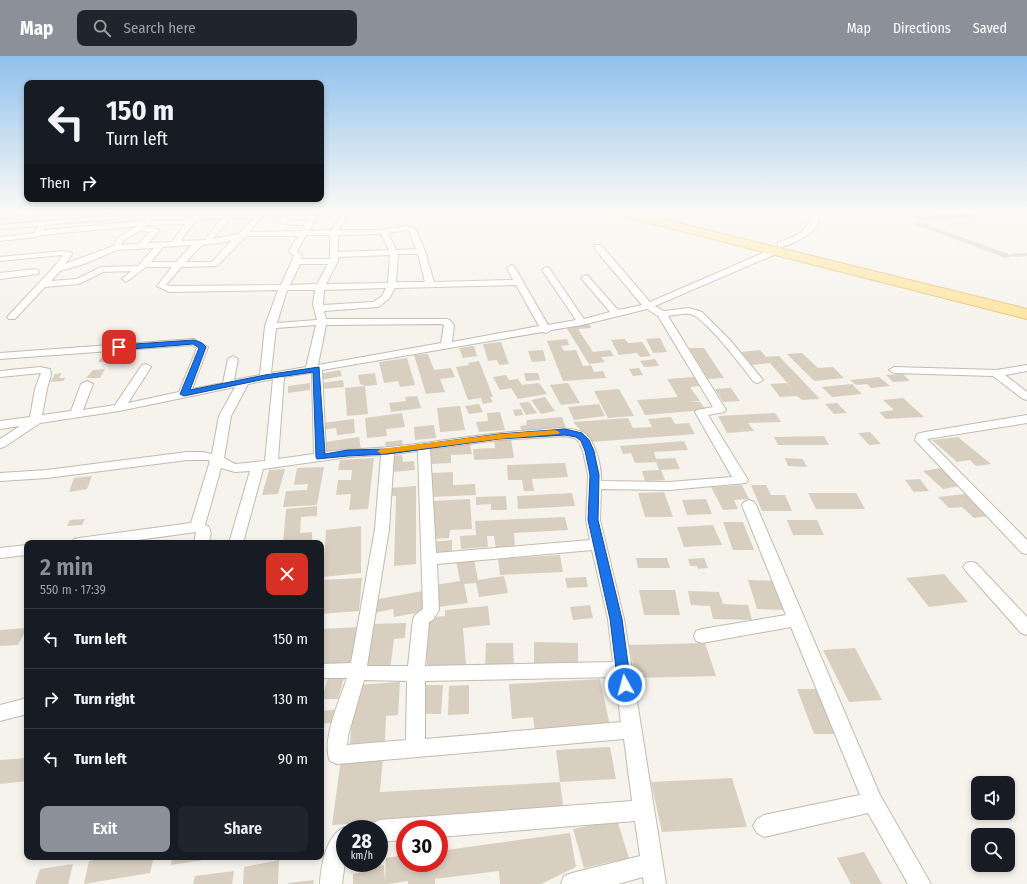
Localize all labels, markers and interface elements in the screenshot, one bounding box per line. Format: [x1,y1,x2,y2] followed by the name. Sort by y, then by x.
[77,10,357,46] search box
[20,17,53,40] text: Map
[91,17,113,39] icon: search
[123,19,196,37] text: Search here
[847,20,871,37] text: Map
[893,20,951,37] text: Directions
[973,20,1007,37] text: Saved
[106,94,174,127] text: 150 m
[40,96,92,148] icon: left
[106,128,168,150] text: Turn left
[78,172,100,194] icon: right
[40,174,70,192] text: Then
[102,330,136,364] pin
[108,336,130,358] icon: arrive
[40,553,93,581] text: 2 min
[266,553,308,595] button: close
[40,582,106,597] text: 550 m · 17:39
[40,628,62,650] icon: left
[74,630,127,648] text: Turn left
[272,630,308,648] text: 150 m
[604,664,646,706] position arrow
[40,688,62,710] icon: right
[74,690,135,708] text: Turn right
[273,690,308,708] text: 130 m
[40,748,62,770] icon: left
[74,750,127,768] text: Turn left
[278,750,308,768] text: 90 m
[971,776,1015,872] map controls
[971,776,1015,820] button: sound
[40,806,170,852] button: Exit
[178,806,308,852] button: Share
[396,820,448,872] speed limit sign: 30
[971,828,1015,872] button: search
[352,829,372,853] text: 28
[351,850,373,862] text: km/h

